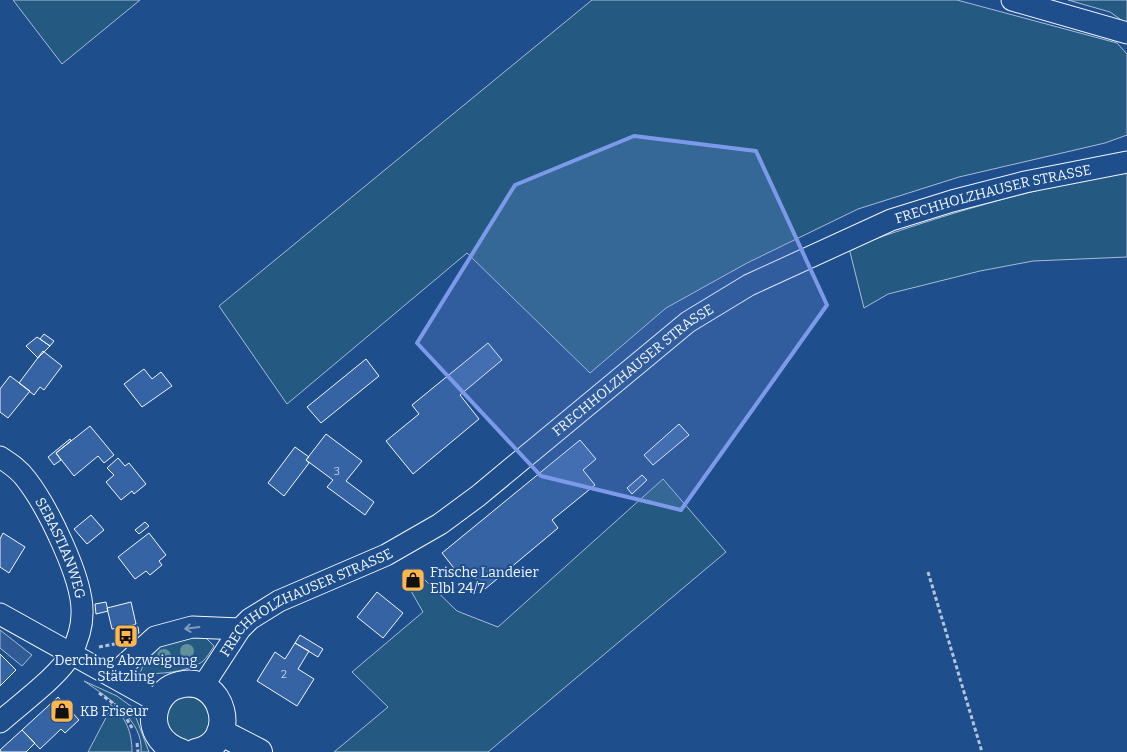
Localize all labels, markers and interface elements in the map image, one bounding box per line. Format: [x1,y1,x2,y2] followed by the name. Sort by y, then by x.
[893,161,1093,227] street label: FRECHHOLZHAUSER STRASSE
[549,300,716,439] street label: FRECHHOLZHAUSER STRASSE
[334,465,340,478] house number: 3
[32,494,89,600] street label: SEBASTIANWEG
[216,544,396,660] street label: FRECHHOLZHAUSER STRASSE
[430,564,539,597] place label: Frische Landeier Elbl 24/7
[400,567,426,593] shop icon: Frische Landeier Elbl 24/7
[113,623,139,649] bus stop icon: Derching Abzweigung Stätzling
[184,623,200,633] one-way arrow
[54,652,198,685] place label: Derching Abzweigung Stätzling
[281,668,287,681] house number: 2
[49,698,75,724] shop icon: KB Friseur
[80,703,148,720] place label: KB Friseur

